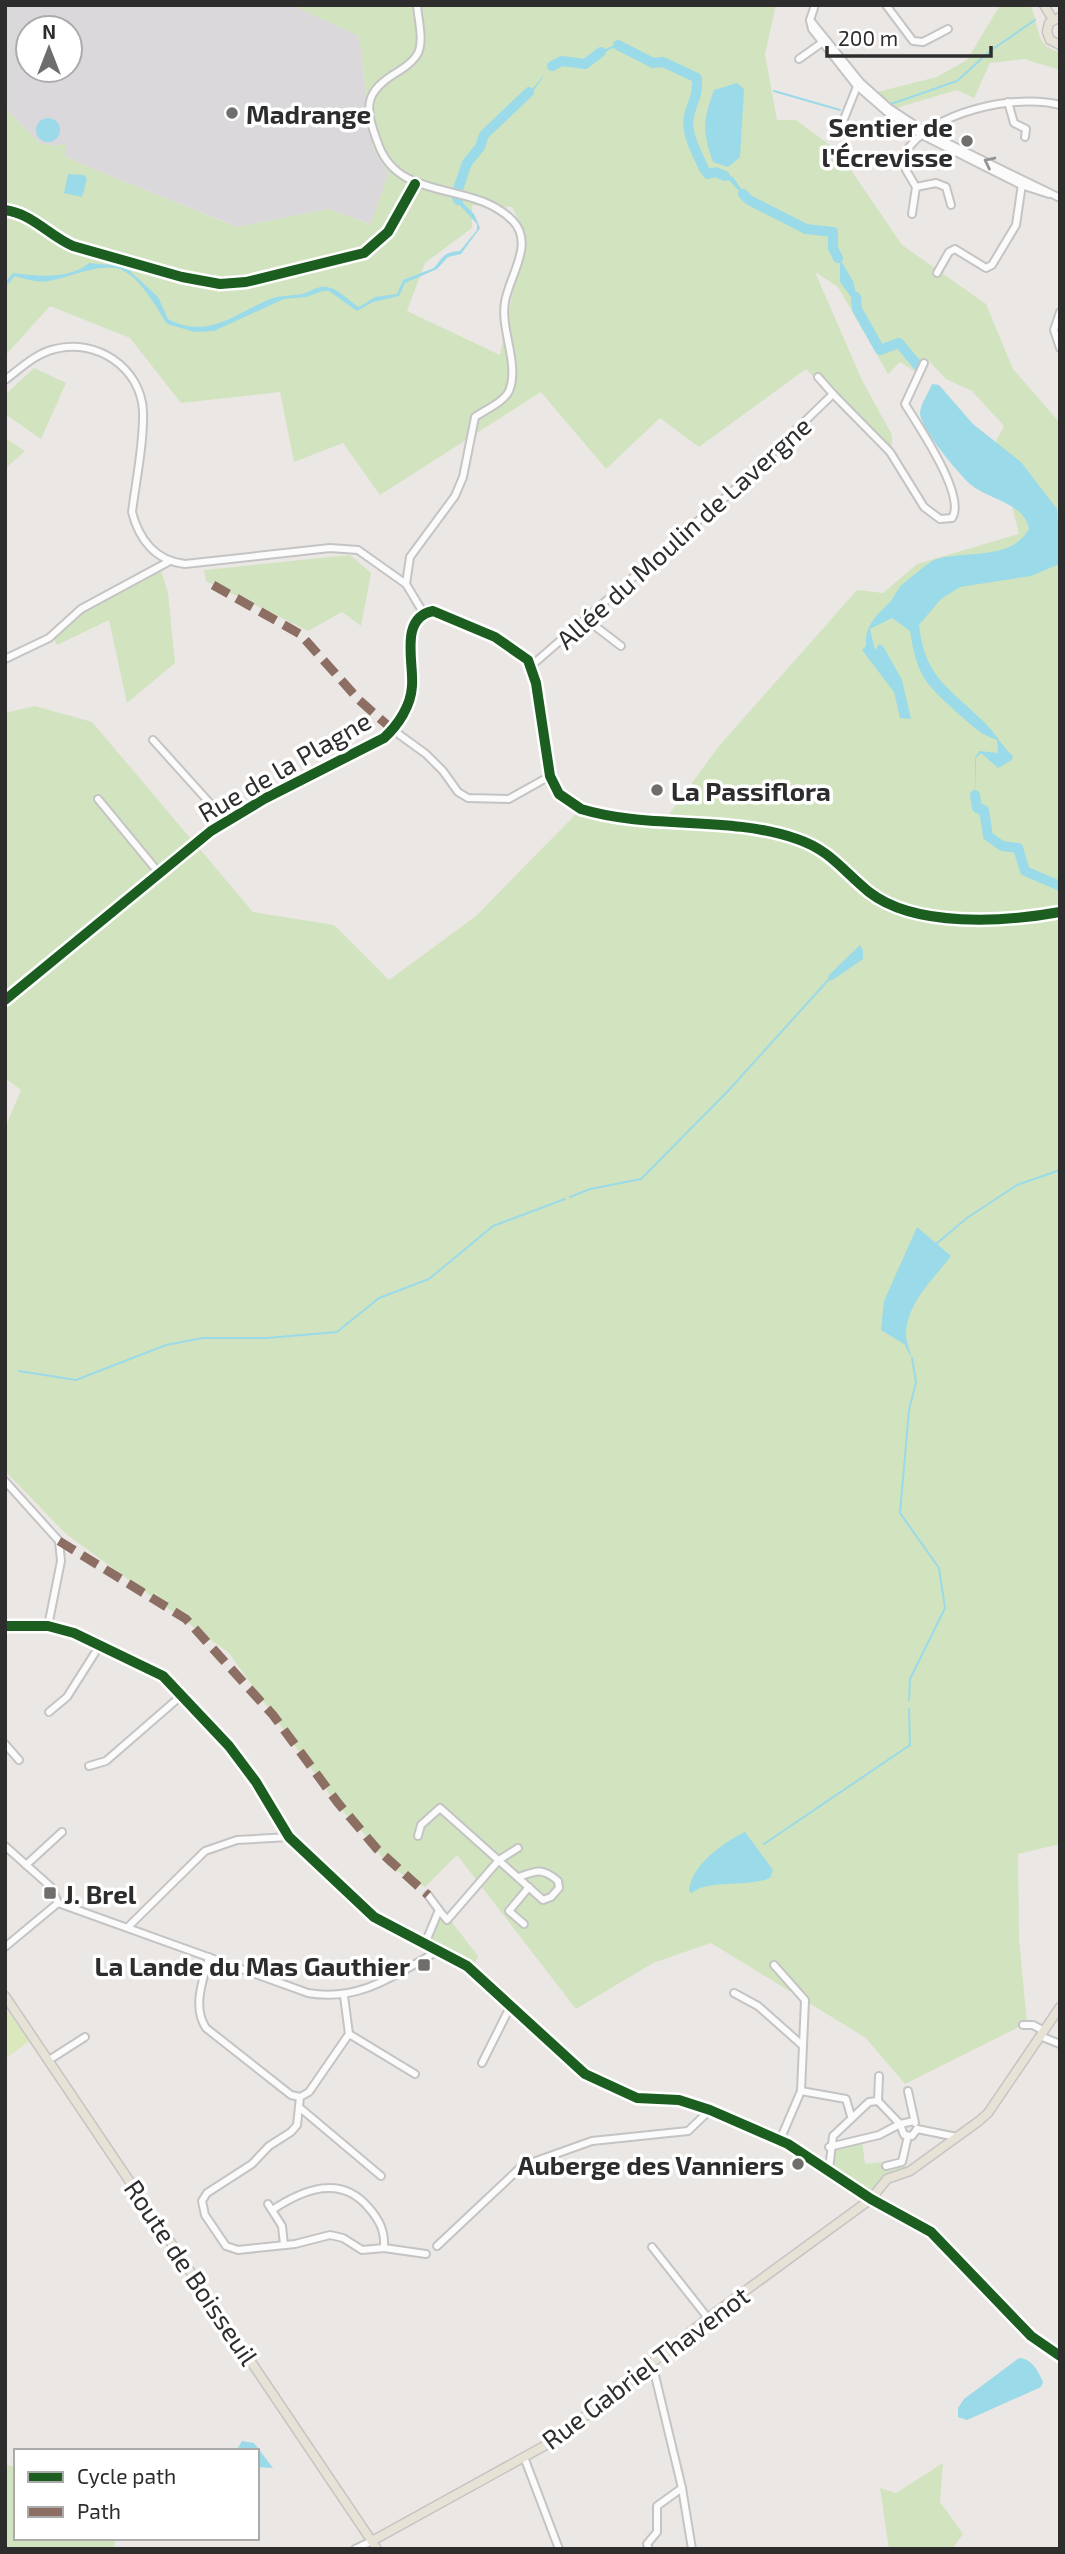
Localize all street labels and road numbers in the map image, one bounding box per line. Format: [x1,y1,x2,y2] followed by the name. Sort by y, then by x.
[549,409,817,655] street label: Allée du Moulin de Lavergne
[192,704,376,828] street label: Rue de la Plagne
[119,2174,266,2371] street label: Route de Boisseuil
[535,2279,755,2455] street label: Rue Gabriel Thavenot

